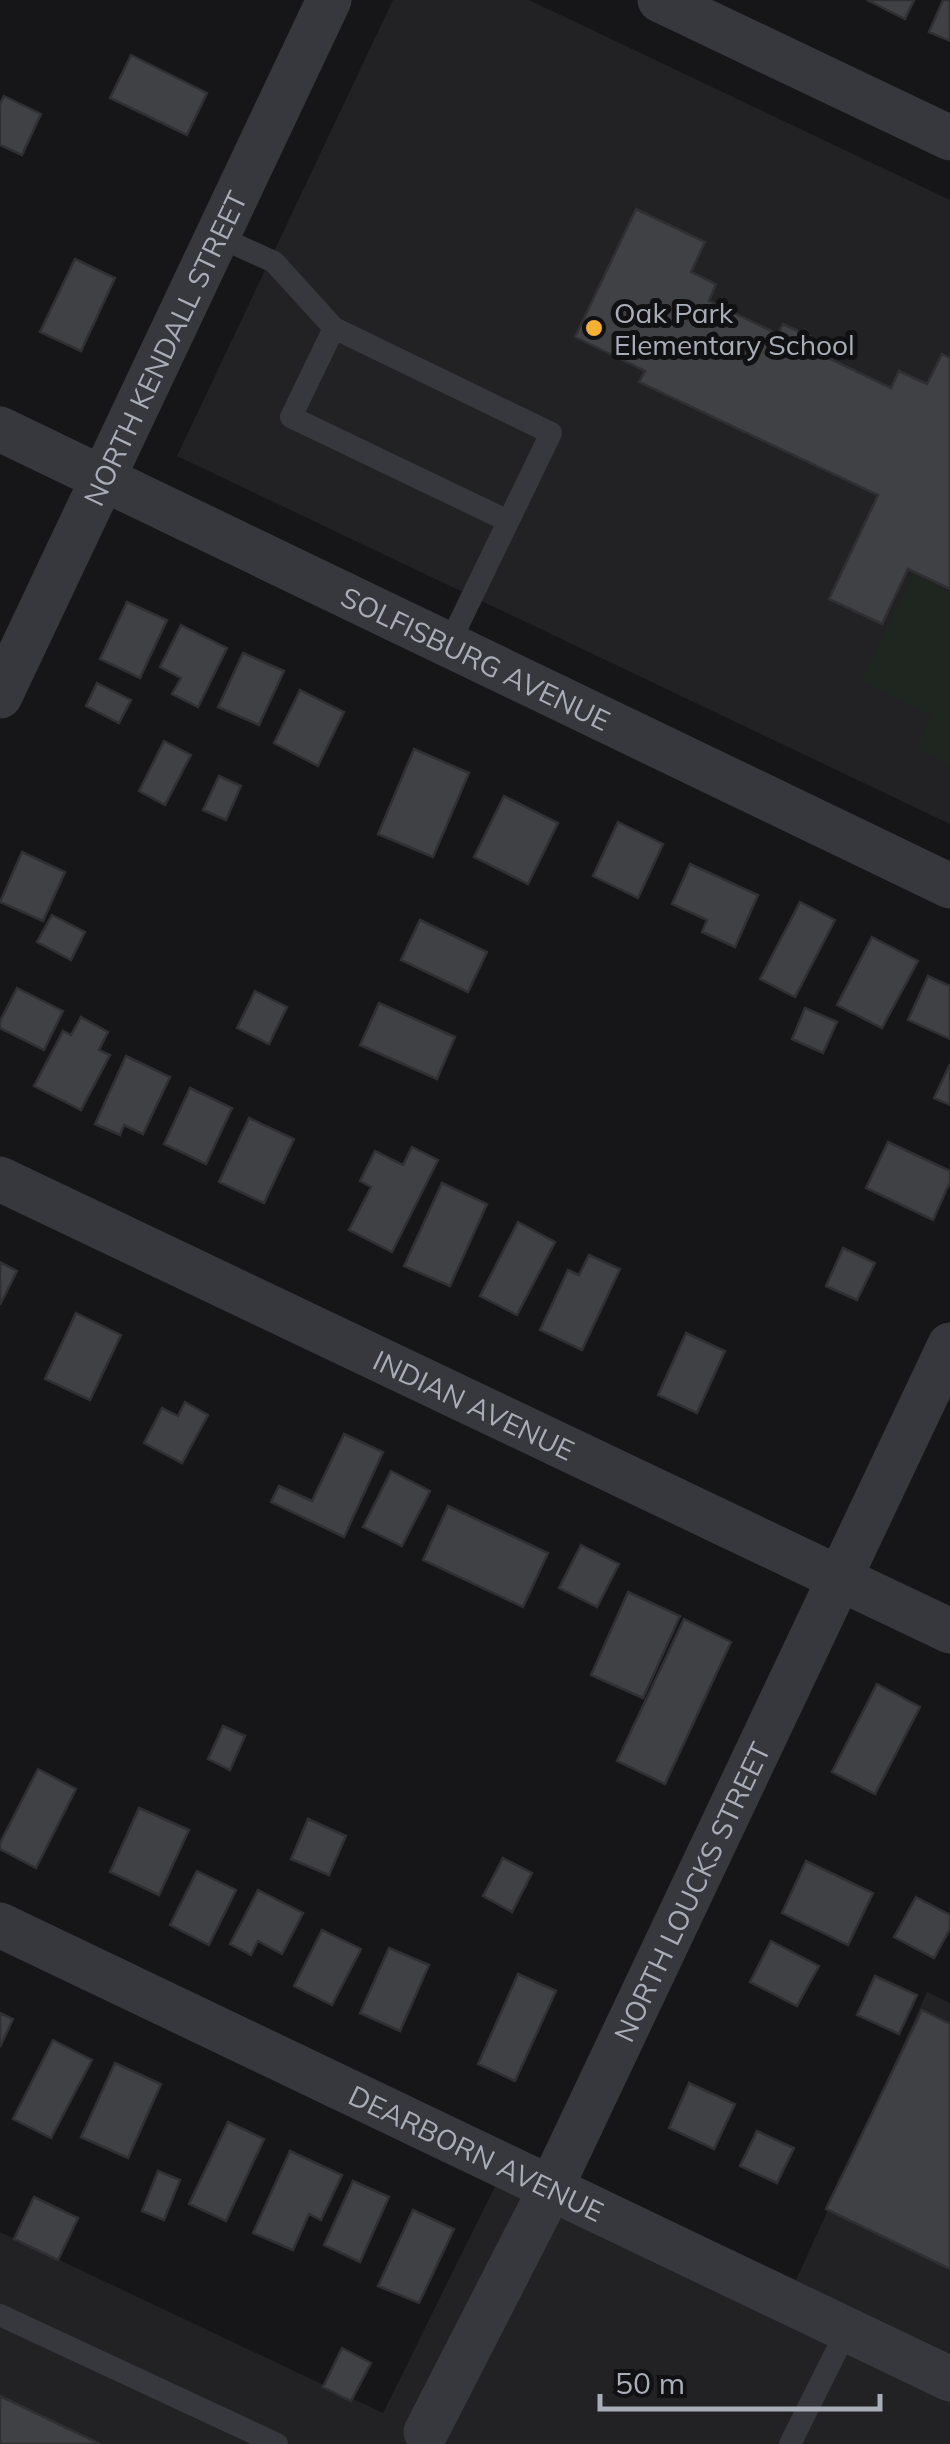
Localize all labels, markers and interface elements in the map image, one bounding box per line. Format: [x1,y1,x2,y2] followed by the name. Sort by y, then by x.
[75,185,254,511] street label: NORTH KENDALL STREET
[614,295,855,362] place label: Oak Park Elementary School
[583,317,605,339] marker: Oak Park Elementary School
[336,578,616,737] street label: SOLFISBURG AVENUE
[368,1342,580,1467] street label: INDIAN AVENUE
[605,1736,777,2047] street label: NORTH LOUCKS STREET
[343,2077,609,2228] street label: DEARBORN AVENUE
[600,2349,880,2411] scale bar
[615,2364,685,2402] text: 50 m

